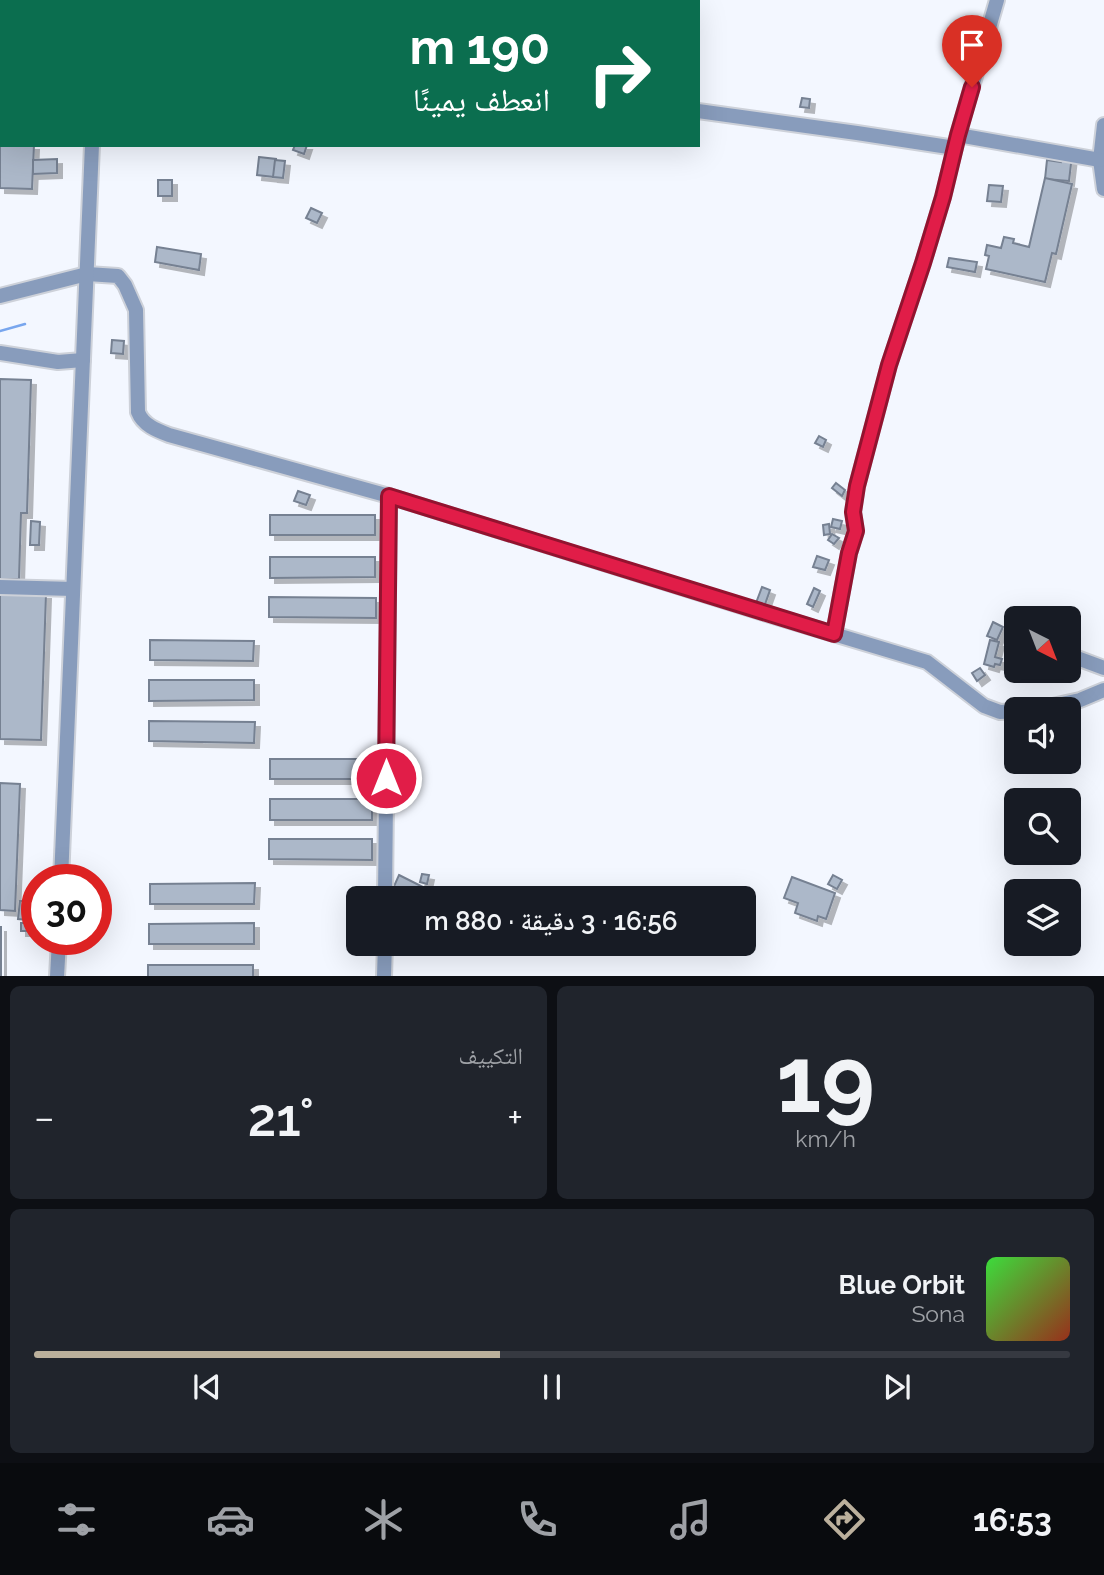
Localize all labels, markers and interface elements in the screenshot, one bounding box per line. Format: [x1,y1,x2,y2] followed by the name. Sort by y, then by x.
[942,15,1002,87] pin
[409,18,550,75] text: 190 m
[953,26,991,64] icon: arrive
[574,28,665,119] icon: right
[413,81,550,118] text: انعطف يمينًا
[1004,606,1082,682] north arrow
[1004,606,1081,956] map controls
[1004,697,1081,774] button: sound
[349,741,423,815] position arrow
[1004,788,1081,865] button: search
[21,864,112,955] speed limit sign: 30
[1004,879,1081,956] button: layers
[424,906,678,936] text: 16:56 · 3 دقيقة · 880 m
[776,1026,875,1133] text: 19
[458,1042,523,1069] text: التكييف
[248,1087,314,1148] text: 21°
[34,1095,54,1140] text: −
[507,1095,523,1140] text: +
[795,1125,856,1152] text: km/h
[839,1270,965,1300] text: Blue Orbit
[911,1300,965,1327] text: Sona
[188,1368,226,1406] icon: previous
[533,1368,571,1406] icon: pause
[878,1368,916,1406] icon: next
[52,1495,101,1544] icon: filters
[206,1495,255,1544] icon: car
[359,1495,408,1544] icon: climate
[513,1495,562,1544] icon: phone
[666,1495,715,1544] icon: music
[820,1495,869,1544] icon: directions
[973,1501,1052,1538] text: 16:53

